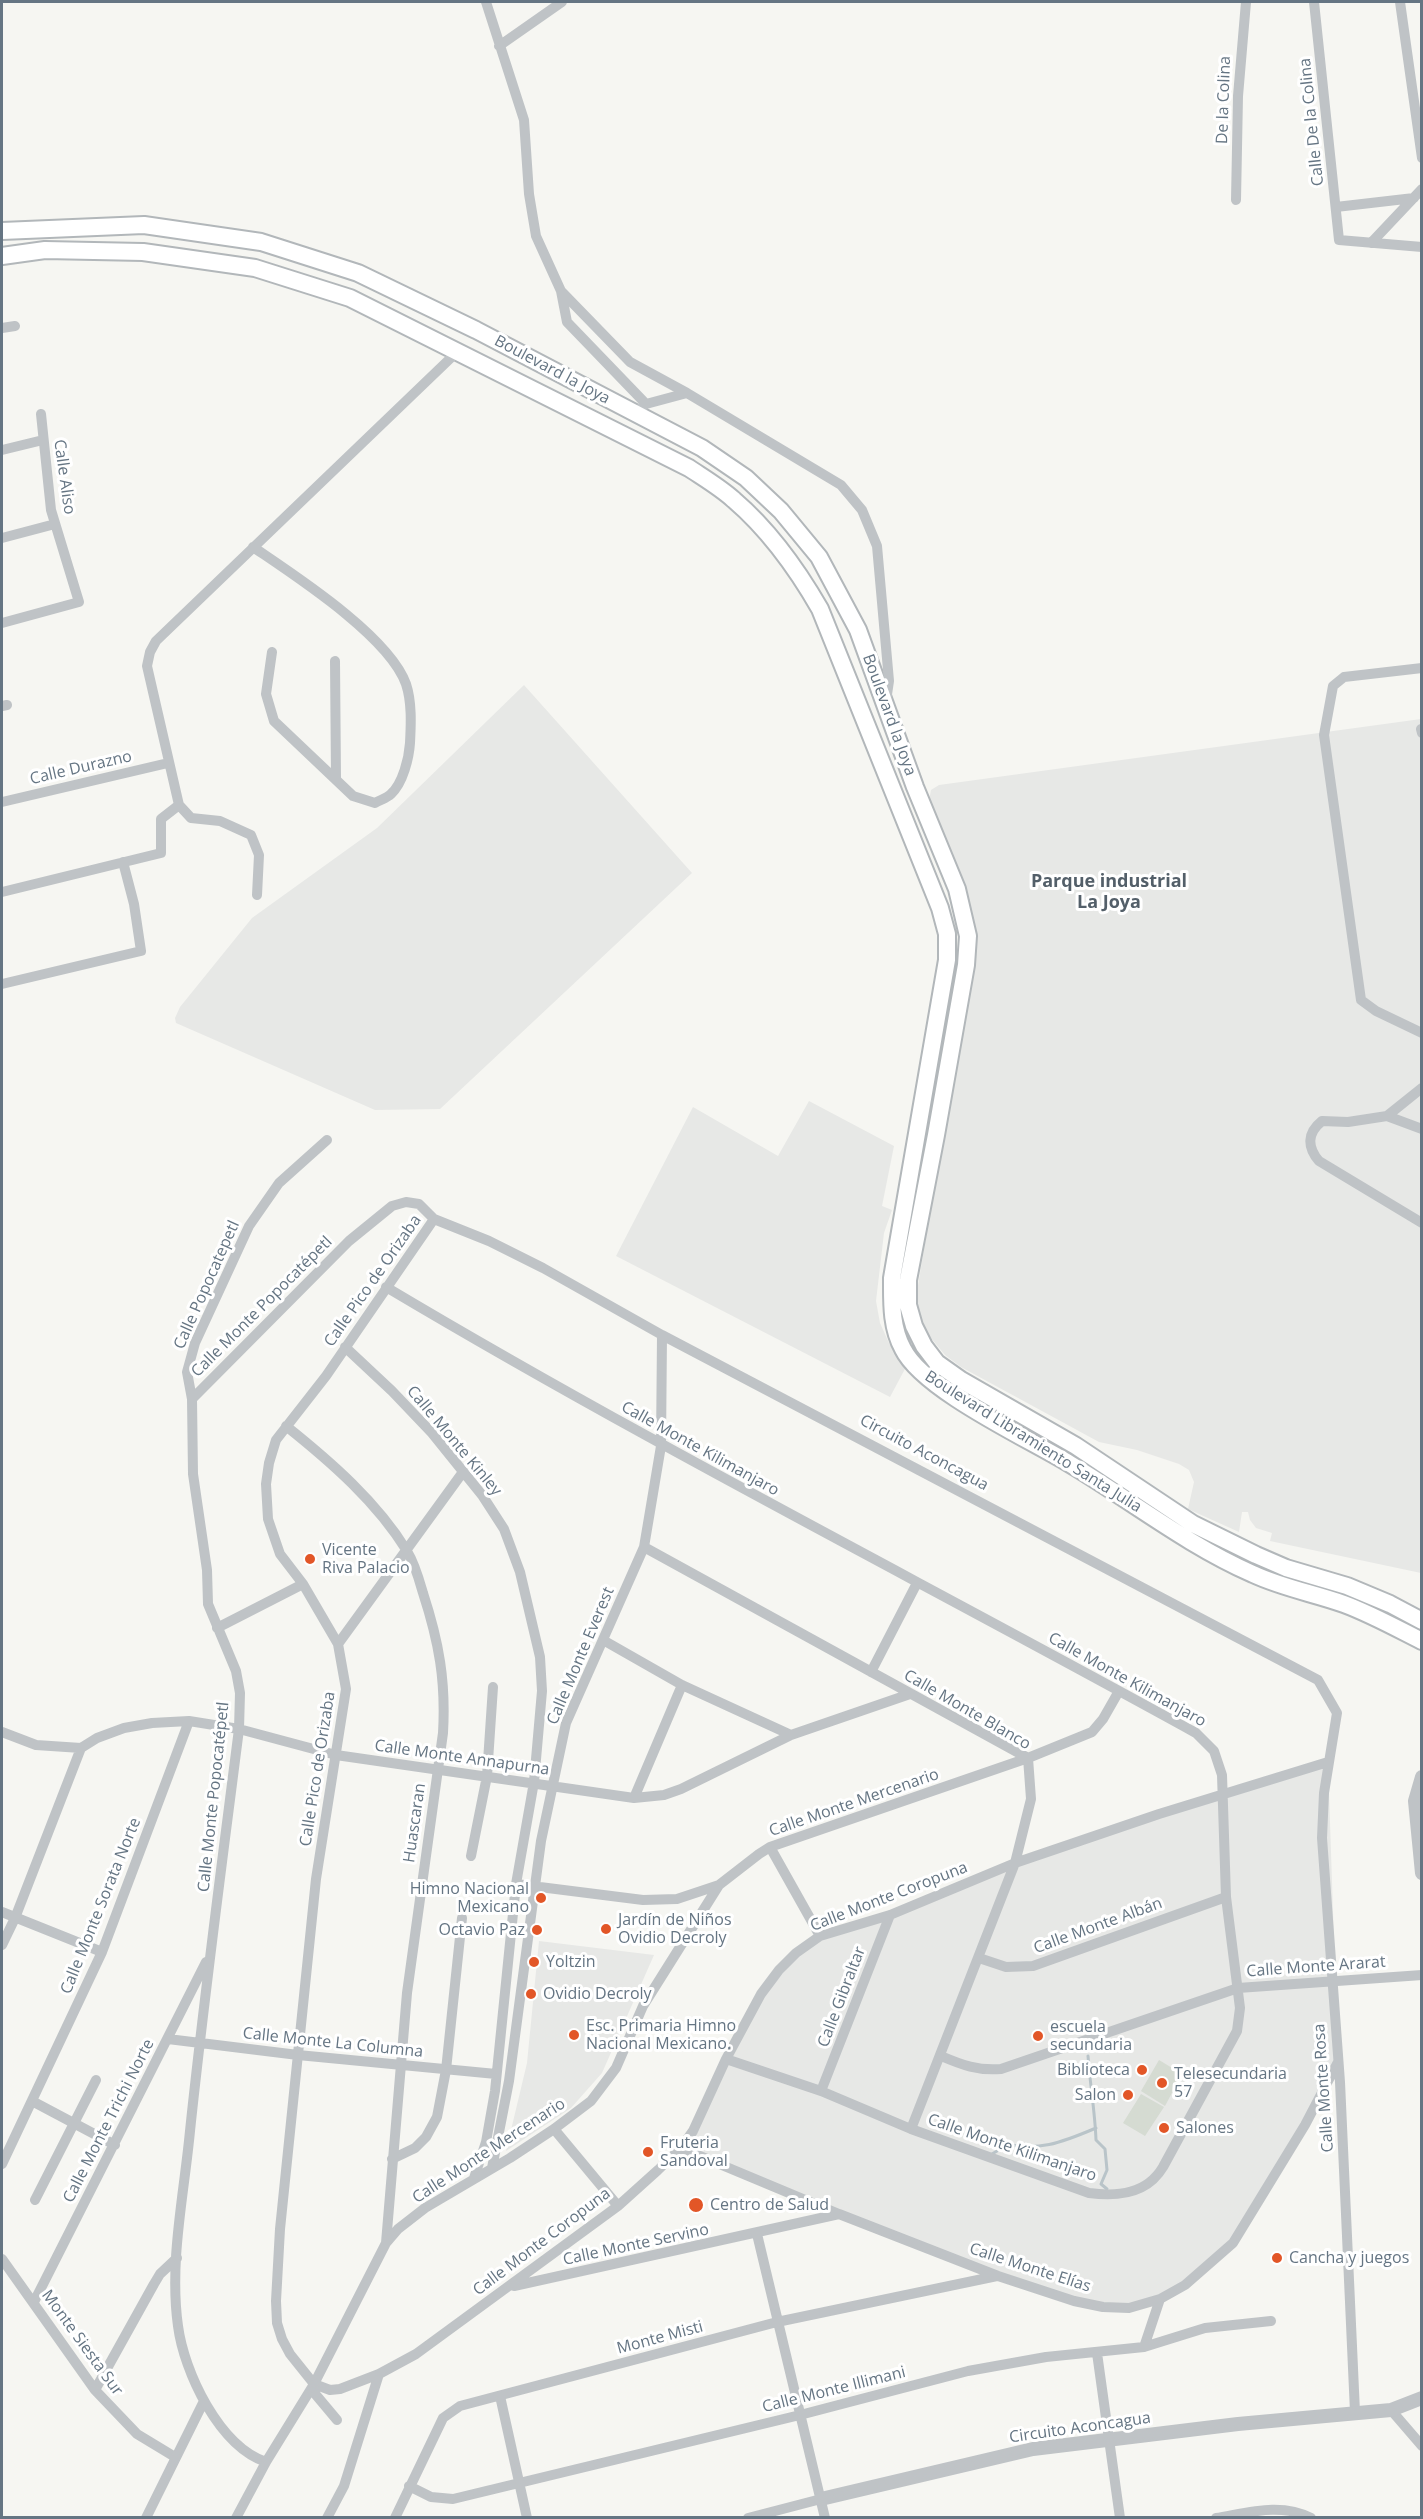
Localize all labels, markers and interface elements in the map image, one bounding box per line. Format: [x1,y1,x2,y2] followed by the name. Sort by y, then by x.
[1213,56,1235,144] street label: De la Colina
[1296,57,1328,187] street label: Calle De la Colina
[491,331,613,409] street label: Boulevard la Joya
[49,438,79,516] street label: Calle Aliso
[858,652,920,778] street label: Boulevard la Joya
[28,747,134,789] street label: Calle Durazno
[1031,871,1187,914] district label: Parque industrial La Joya
[320,1211,426,1351] street label: Calle Pico de Orizaba
[170,1218,244,1352] street label: Calle Popocatepetl
[188,1233,336,1381] street label: Calle Monte Popocatépetl
[921,1367,1145,1517] street label: Boulevard Libramiento Santa Julia
[402,1382,506,1500] street label: Calle Monte Kinley
[618,1398,782,1500] street label: Calle Monte Kilimanjaro
[856,1411,992,1495] street label: Circuito Aconcagua
[322,1540,410,1578] place label: Vicente Riva Palacio
[303,1552,317,1566] marker: Vicente Riva Palacio
[543,1584,619,1728] street label: Calle Monte Everest
[1045,1629,1209,1731] street label: Calle Monte Kilimanjaro
[900,1666,1034,1754] street label: Calle Monte Blanco
[296,1690,340,1848] street label: Calle Pico de Orizaba
[194,1701,234,1893] street label: Calle Monte Popocatépetl
[373,1736,551,1780] street label: Calle Monte Annapurna
[767,1765,941,1841] street label: Calle Monte Mercenario
[400,1782,430,1864] street label: Huascaran
[57,1815,145,1997] street label: Calle Monte Sorata Norte
[808,1858,970,1936] street label: Calle Monte Coropuna
[410,1879,529,1917] place label: Himno Nacional Mexicano
[534,1891,548,1905] marker: Himno Nacional Mexicano
[1031,1894,1165,1958] street label: Calle Monte Albán
[618,1910,732,1948] place label: Jardín de Niños Ovidio Decroly
[438,1920,525,1940] place label: Octavio Paz
[599,1922,613,1936] marker: Jardín de Niños Ovidio Decroly
[530,1923,544,1937] marker: Octavio Paz
[814,1944,870,2050] street label: Calle Gibraltar
[546,1952,596,1972] place label: Yoltzin
[1246,1953,1386,1981] street label: Calle Monte Ararat
[527,1955,541,1969] marker: Yoltzin
[543,1984,652,2004] place label: Ovidio Decroly
[524,1987,538,2001] marker: Ovidio Decroly
[586,2016,736,2054] place label: Esc. Primaria Himno Nacional Mexicano.
[1050,2017,1132,2055] place label: escuela secundaria
[1310,2023,1338,2153] street label: Calle Monte Rosa
[242,2024,424,2062] street label: Calle Monte La Columna
[567,2028,581,2042] marker: Esc. Primaria Himno Nacional Mexicano.
[1031,2029,1045,2043] marker: escuela secundaria
[59,2036,159,2206] street label: Calle Monte Trichi Norte
[1057,2060,1130,2080] place label: Biblioteca
[1135,2063,1149,2077] marker: Biblioteca
[1174,2064,1287,2102] place label: Telesecundaria 57
[1155,2076,1169,2090] marker: Telesecundaria 57
[1075,2085,1116,2105] place label: Salon
[1121,2088,1135,2102] marker: Salon
[409,2094,569,2208] street label: Calle Monte Mercenario
[925,2110,1099,2186] street label: Calle Monte Kilimanjaro
[1176,2118,1234,2138] place label: Salones
[1157,2121,1171,2135] marker: Salones
[660,2133,728,2171] place label: Fruteria Sandoval
[641,2145,655,2159] marker: Fruteria Sandoval
[470,2184,614,2300] street label: Calle Monte Coropuna
[710,2195,829,2215] place label: Centro de Salud
[687,2196,705,2214] marker: Centro de Salud
[561,2220,711,2270] street label: Calle Monte Servino
[967,2239,1093,2297] street label: Calle Monte Elías
[1289,2248,1409,2268] place label: Cancha y juegos
[1270,2251,1284,2265] marker: Cancha y juegos
[37,2286,127,2400] street label: Monte Siesta Sur
[615,2317,705,2359] street label: Monte Misti
[760,2363,908,2417] street label: Calle Monte Illimani
[1008,2409,1152,2447] street label: Circuito Aconcagua

